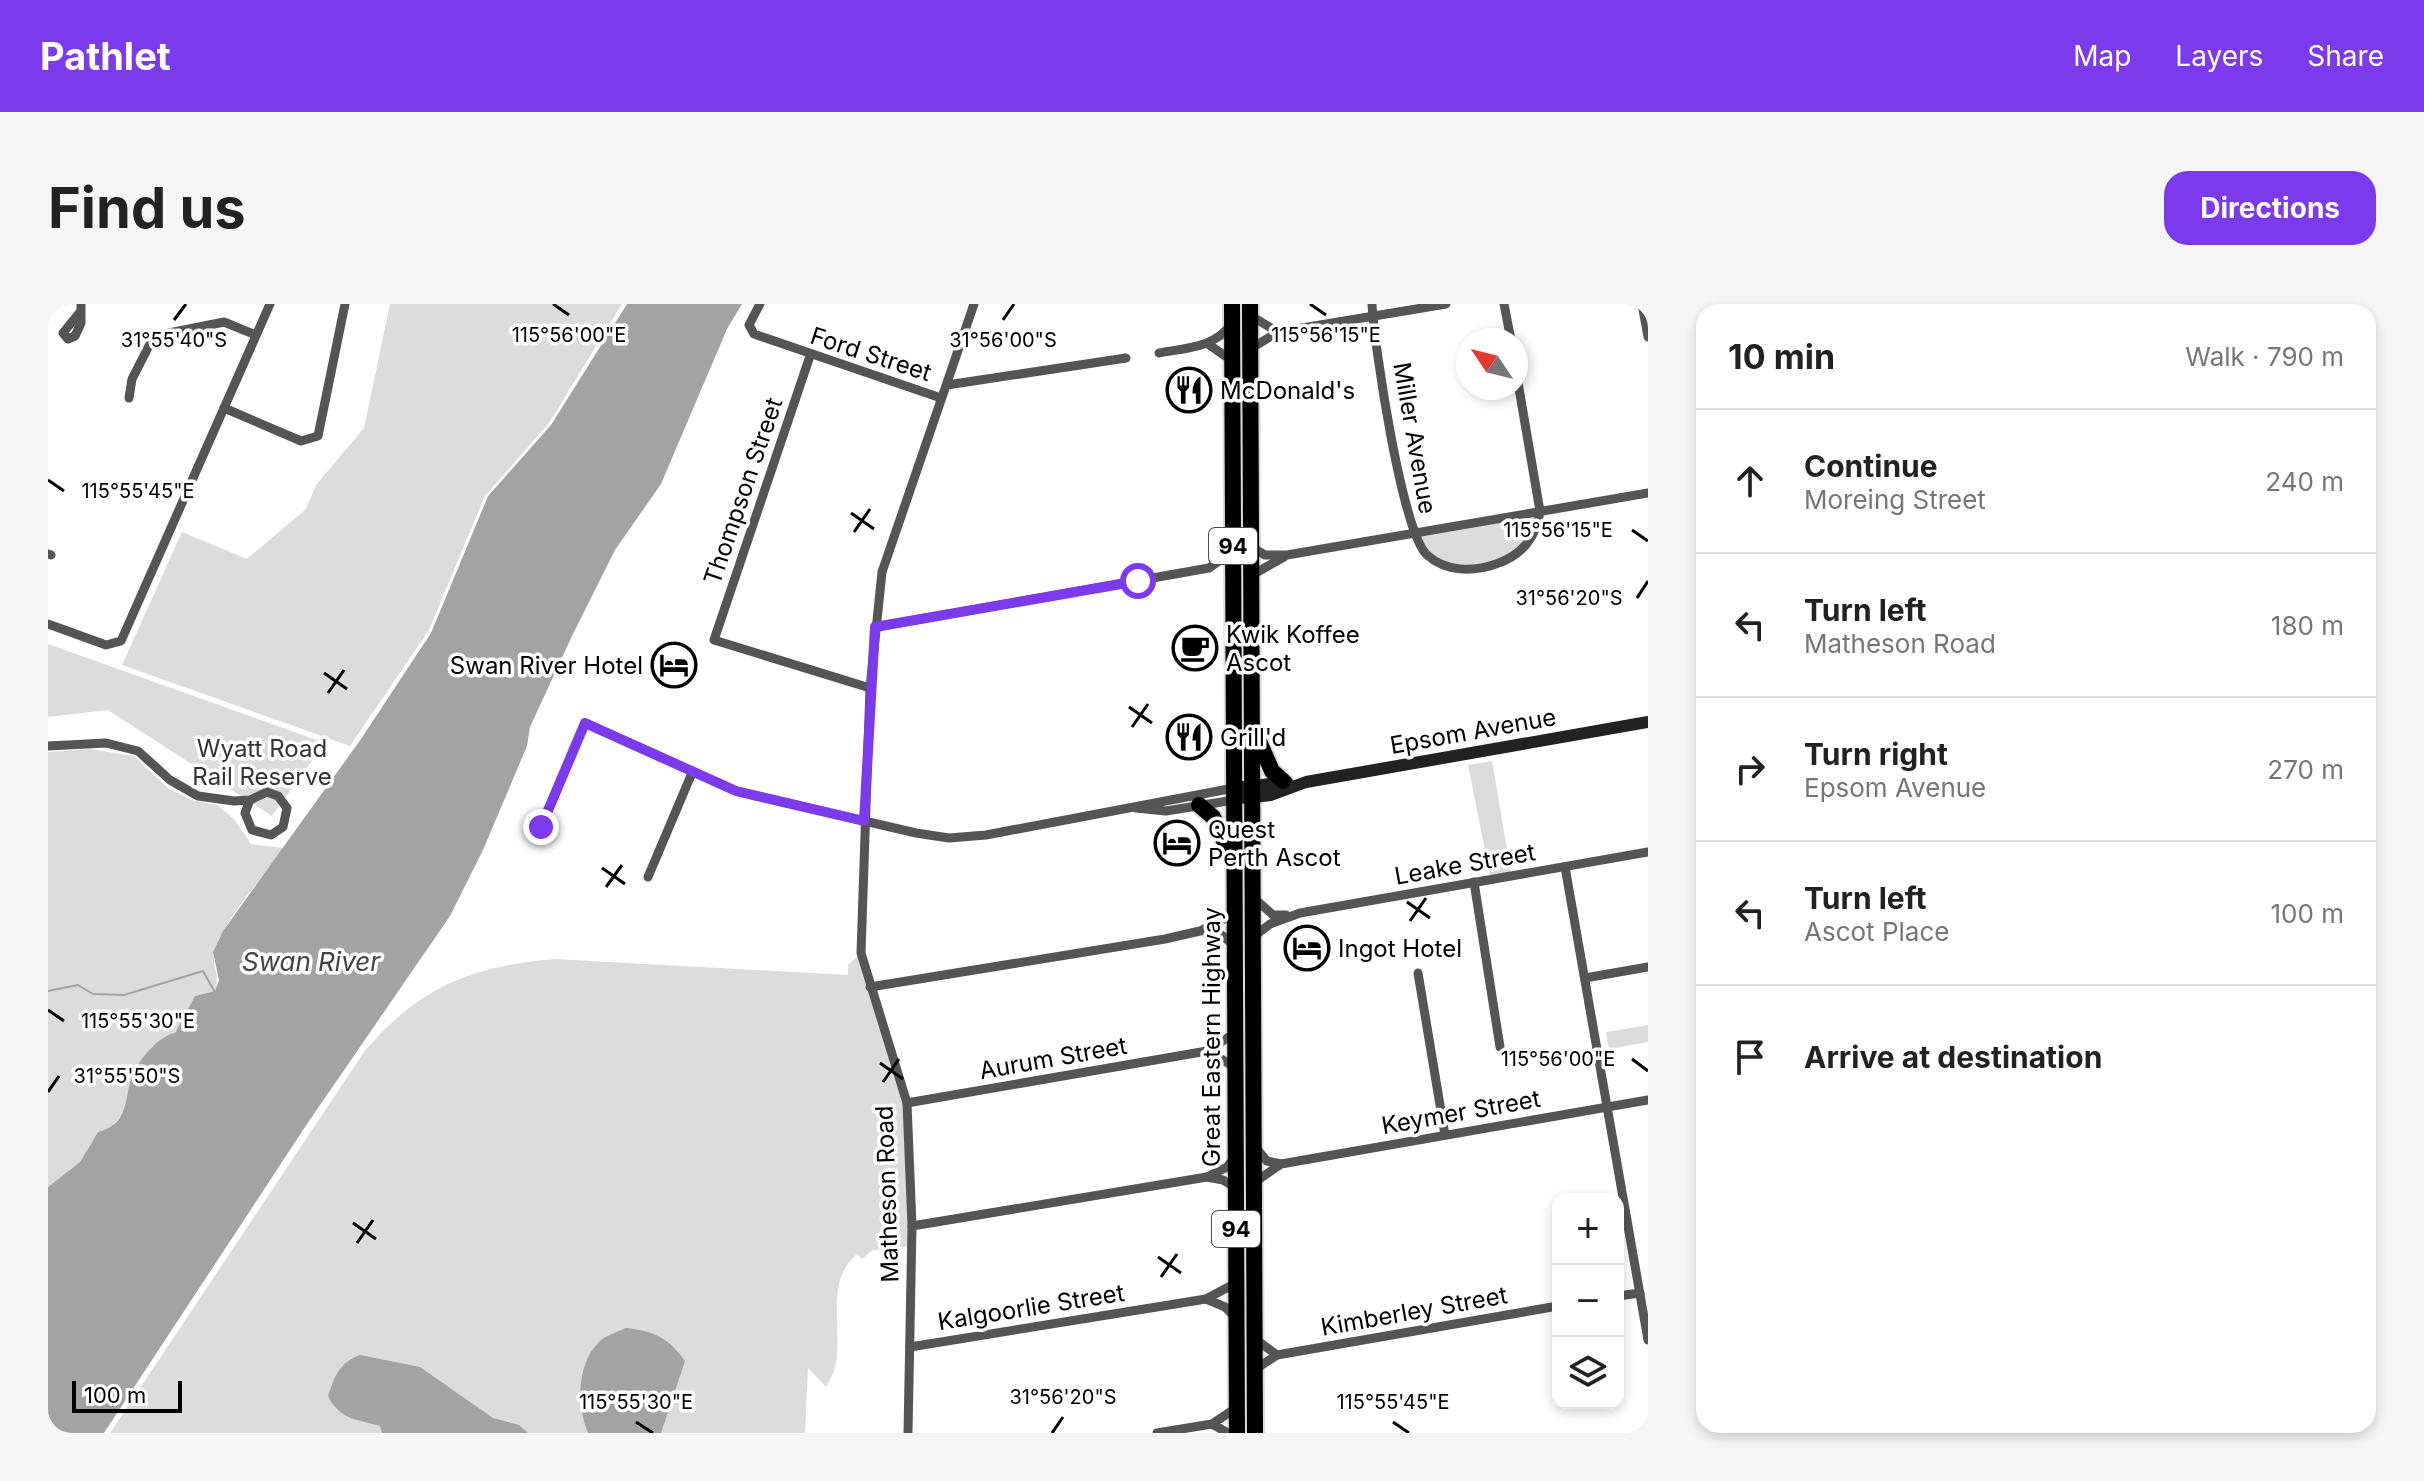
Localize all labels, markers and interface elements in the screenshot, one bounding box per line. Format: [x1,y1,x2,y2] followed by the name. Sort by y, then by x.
[40,33,171,79] text: Pathlet
[2073,39,2131,73] text: Map
[2175,39,2263,73] text: Layers
[2307,39,2384,73] text: Share
[2164,171,2376,245] button: Directions
[48,174,246,242] text: Find us
[807,321,935,387] street label: Ford Street
[512,323,626,347] text: 115°56'00"E
[1271,323,1381,347] text: 115°56'15"E
[121,328,227,352] text: 31°55'40"S
[949,328,1057,352] text: 31°56'00"S
[1456,328,1528,400] north arrow
[1728,336,1835,377] text: 10 min
[2185,341,2344,372] text: Walk · 790 m
[1387,360,1443,516] street label: Miller Avenue
[1165,366,1213,414] restaurant icon: McDonald's
[1220,376,1355,405] place label: McDonald's
[697,394,789,588] street label: Thompson Street
[1804,448,1938,484] text: Continue
[1728,459,1772,503] icon: ahead
[2265,466,2344,497] text: 240 m
[81,479,195,503] text: 115°55'45"E
[1804,484,1986,515] text: Moreing Street
[1503,518,1613,542] text: 115°56'15"E
[1209,528,1257,564] road number: 94
[1120,563,1156,599] route start
[1515,586,1623,610] text: 31°56'20"S
[1804,592,1926,628] text: Turn left
[1728,603,1772,647] icon: left
[2271,610,2344,641] text: 180 m
[1226,620,1360,677] place label: Kwik Koffee Ascot
[1171,624,1219,672] cafe icon: Kwik Koffee Ascot
[1804,628,1996,659] text: Matheson Road
[650,641,698,689] hotel icon: Swan River Hotel
[450,651,643,680] place label: Swan River Hotel
[1388,702,1558,760] street label: Epsom Avenue
[1165,713,1213,761] restaurant icon: Grill'd
[1220,723,1286,752] place label: Grill'd
[192,734,332,791] park label: Wyatt Road Rail Reserve
[1804,736,1948,772] text: Turn right
[1728,747,1772,791] icon: right
[2267,754,2344,785] text: 270 m
[1804,772,1986,803] text: Epsom Avenue
[523,809,559,845] route end
[1208,815,1341,872] place label: Quest Perth Ascot
[1153,819,1201,867] hotel icon: Quest Perth Ascot
[1392,837,1538,891] street label: Leake Street
[1804,880,1926,916] text: Turn left
[1728,891,1772,935] icon: left
[2271,898,2344,929] text: 100 m
[1197,907,1226,1167] street label: Great Eastern Highway
[1804,916,1949,947] text: Ascot Place
[1283,924,1331,972] hotel icon: Ingot Hotel
[1338,934,1462,963] place label: Ingot Hotel
[242,946,381,977] water label: Swan River
[81,1009,195,1033] text: 115°55'30"E
[977,1031,1129,1085] street label: Aurum Street
[1728,1035,1772,1079] icon: arrive
[1804,1039,2102,1075] text: Arrive at destination
[1501,1047,1615,1071] text: 115°56'00"E
[74,1064,180,1088] text: 31°55'50"S
[1379,1084,1543,1140] street label: Keymer Street
[869,1105,905,1283] street label: Matheson Road
[1552,1193,1624,1409] map controls
[1552,1193,1624,1265] button: +
[1212,1211,1260,1247] road number: 94
[1552,1265,1624,1337] button: −
[936,1278,1126,1336] street label: Kalgoorlie Street
[1319,1280,1510,1342] street label: Kimberley Street
[1552,1337,1624,1409] button: layers
[72,1377,182,1413] scale bar
[84,1382,146,1408] text: 100 m
[1009,1385,1117,1409] text: 31°56'20"S
[579,1390,693,1414] text: 115°55'30"E
[1336,1390,1450,1414] text: 115°55'45"E

